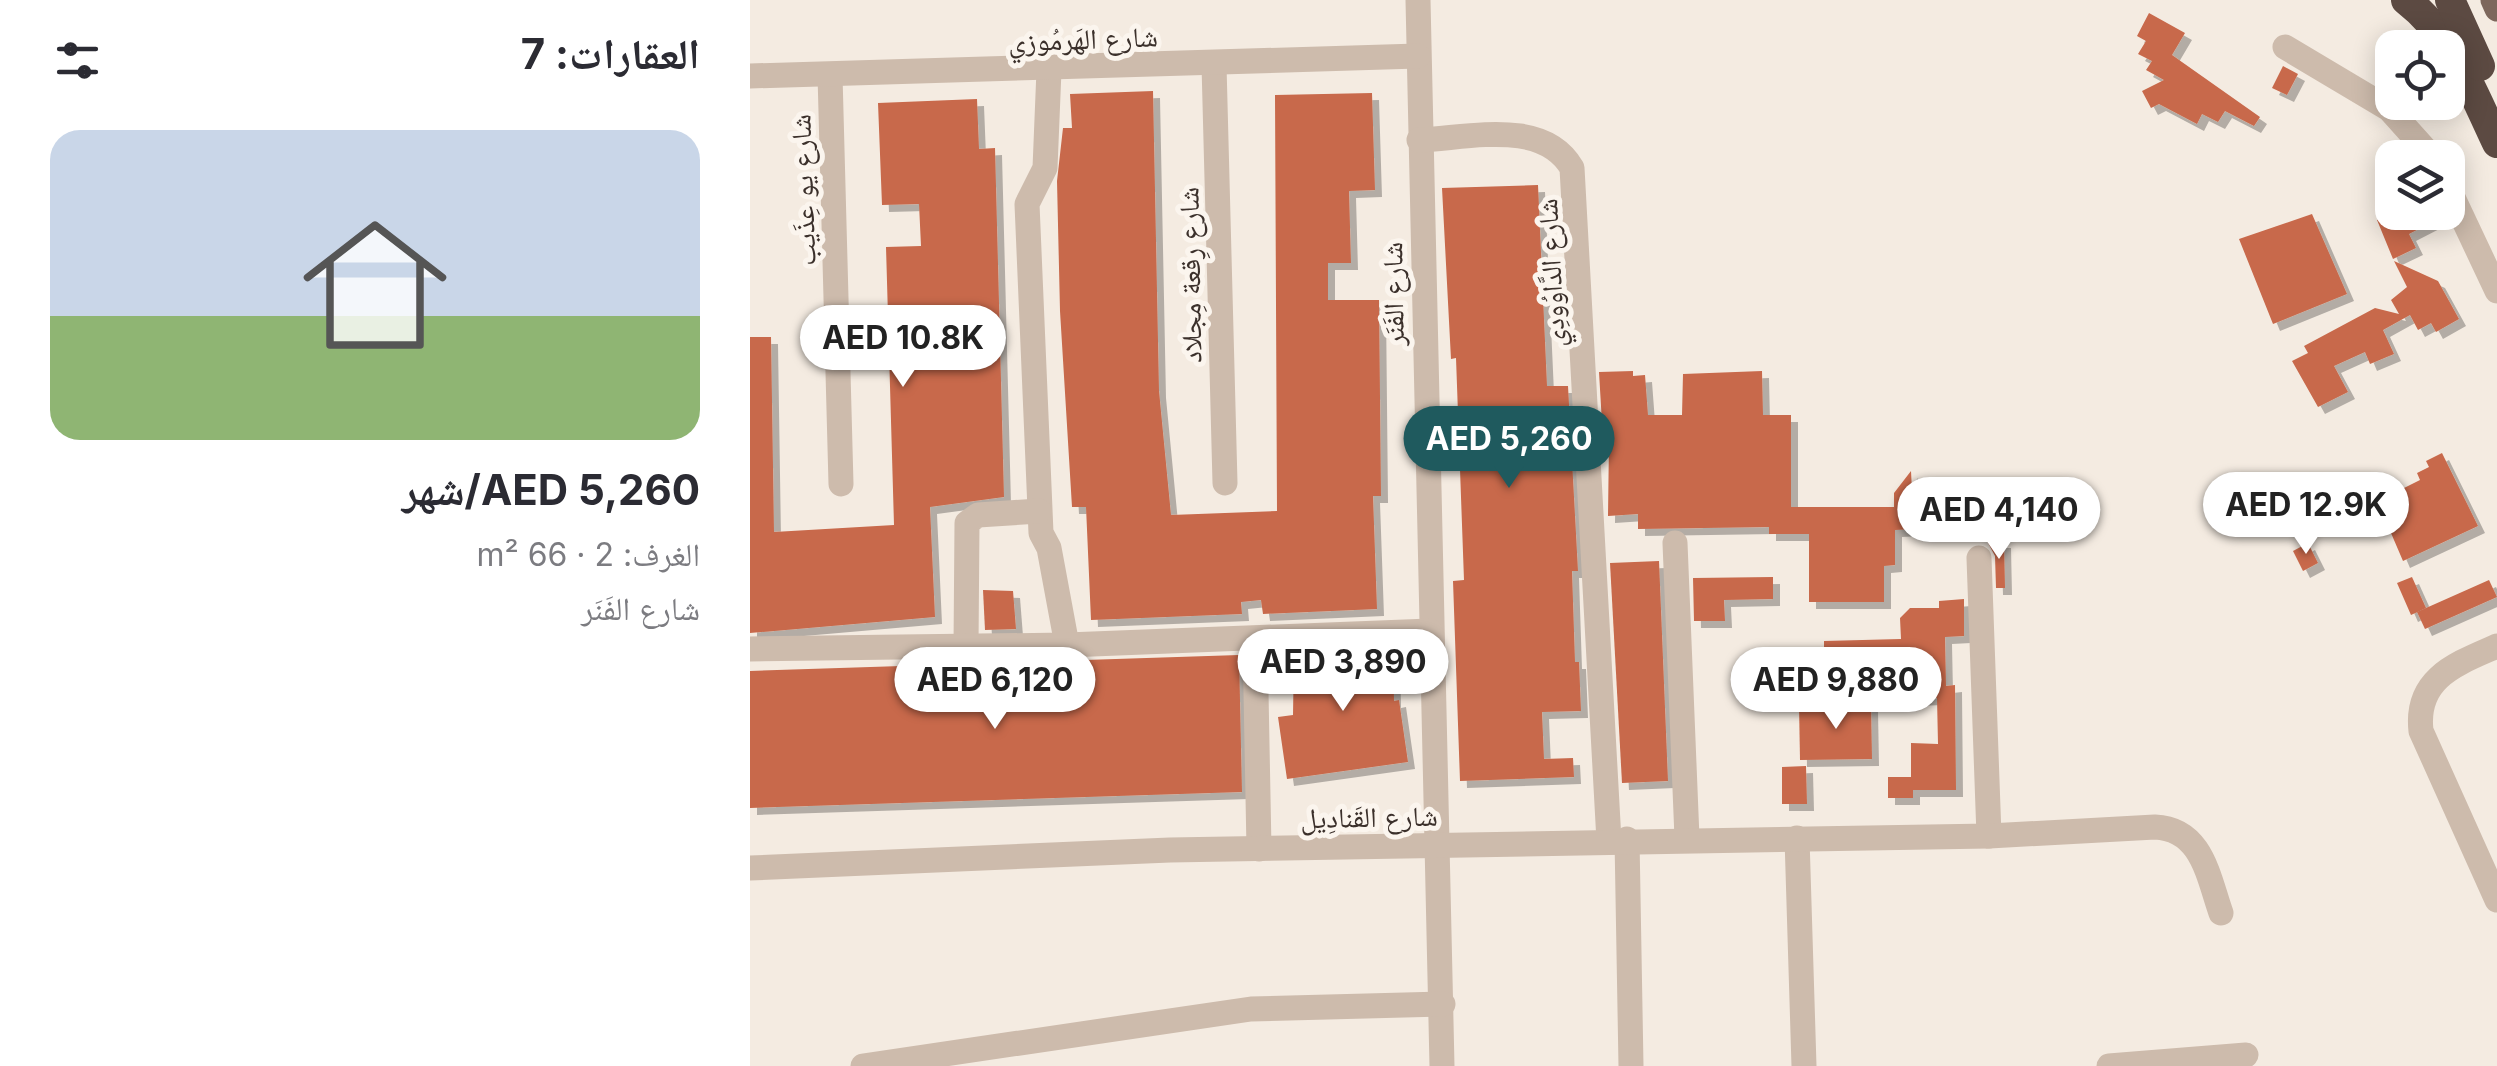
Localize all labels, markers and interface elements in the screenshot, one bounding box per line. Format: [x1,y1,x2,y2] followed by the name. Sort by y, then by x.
[1008,19,1159,65] street label: شارع الهَرمُوزي
[521,28,700,79] text: العقارات: 7
[2375,30,2465,230] map controls
[2375,30,2465,120] button: locate
[50,33,105,88] icon: filters
[783,114,824,266] street label: شارع يو عِذَيب
[2375,140,2465,230] button: layers
[1171,187,1213,363] street label: شارع رِقعة مِجلاد
[285,195,465,375] icon: home
[1530,198,1578,348] street label: شارع الدَّاوُودِي
[1375,242,1412,347] street label: شارع الفَنَر
[789,305,1017,390] pin: AED 10.8K
[822,318,984,357] text: AED 10.8K
[1395,406,1623,491] pin: AED 5,260
[1426,419,1592,458] text: AED 5,260
[402,464,700,515] text: AED 5,260/شهر
[2192,472,2420,557] pin: AED 12.9K
[1885,477,2113,562] pin: AED 4,140
[2225,485,2387,524] text: AED 12.9K
[1919,490,2079,529] text: AED 4,140
[476,535,700,574] text: الغرف: 2 · 66 m²
[581,589,700,628] text: شارع الفَنَر
[1229,629,1457,714] pin: AED 3,890
[1260,642,1426,681] text: AED 3,890
[881,647,1109,732] pin: AED 6,120
[1722,647,1950,732] pin: AED 9,880
[916,660,1074,699] text: AED 6,120
[1753,660,1919,699] text: AED 9,880
[1300,799,1438,836] street label: شارع القَنادِيل

